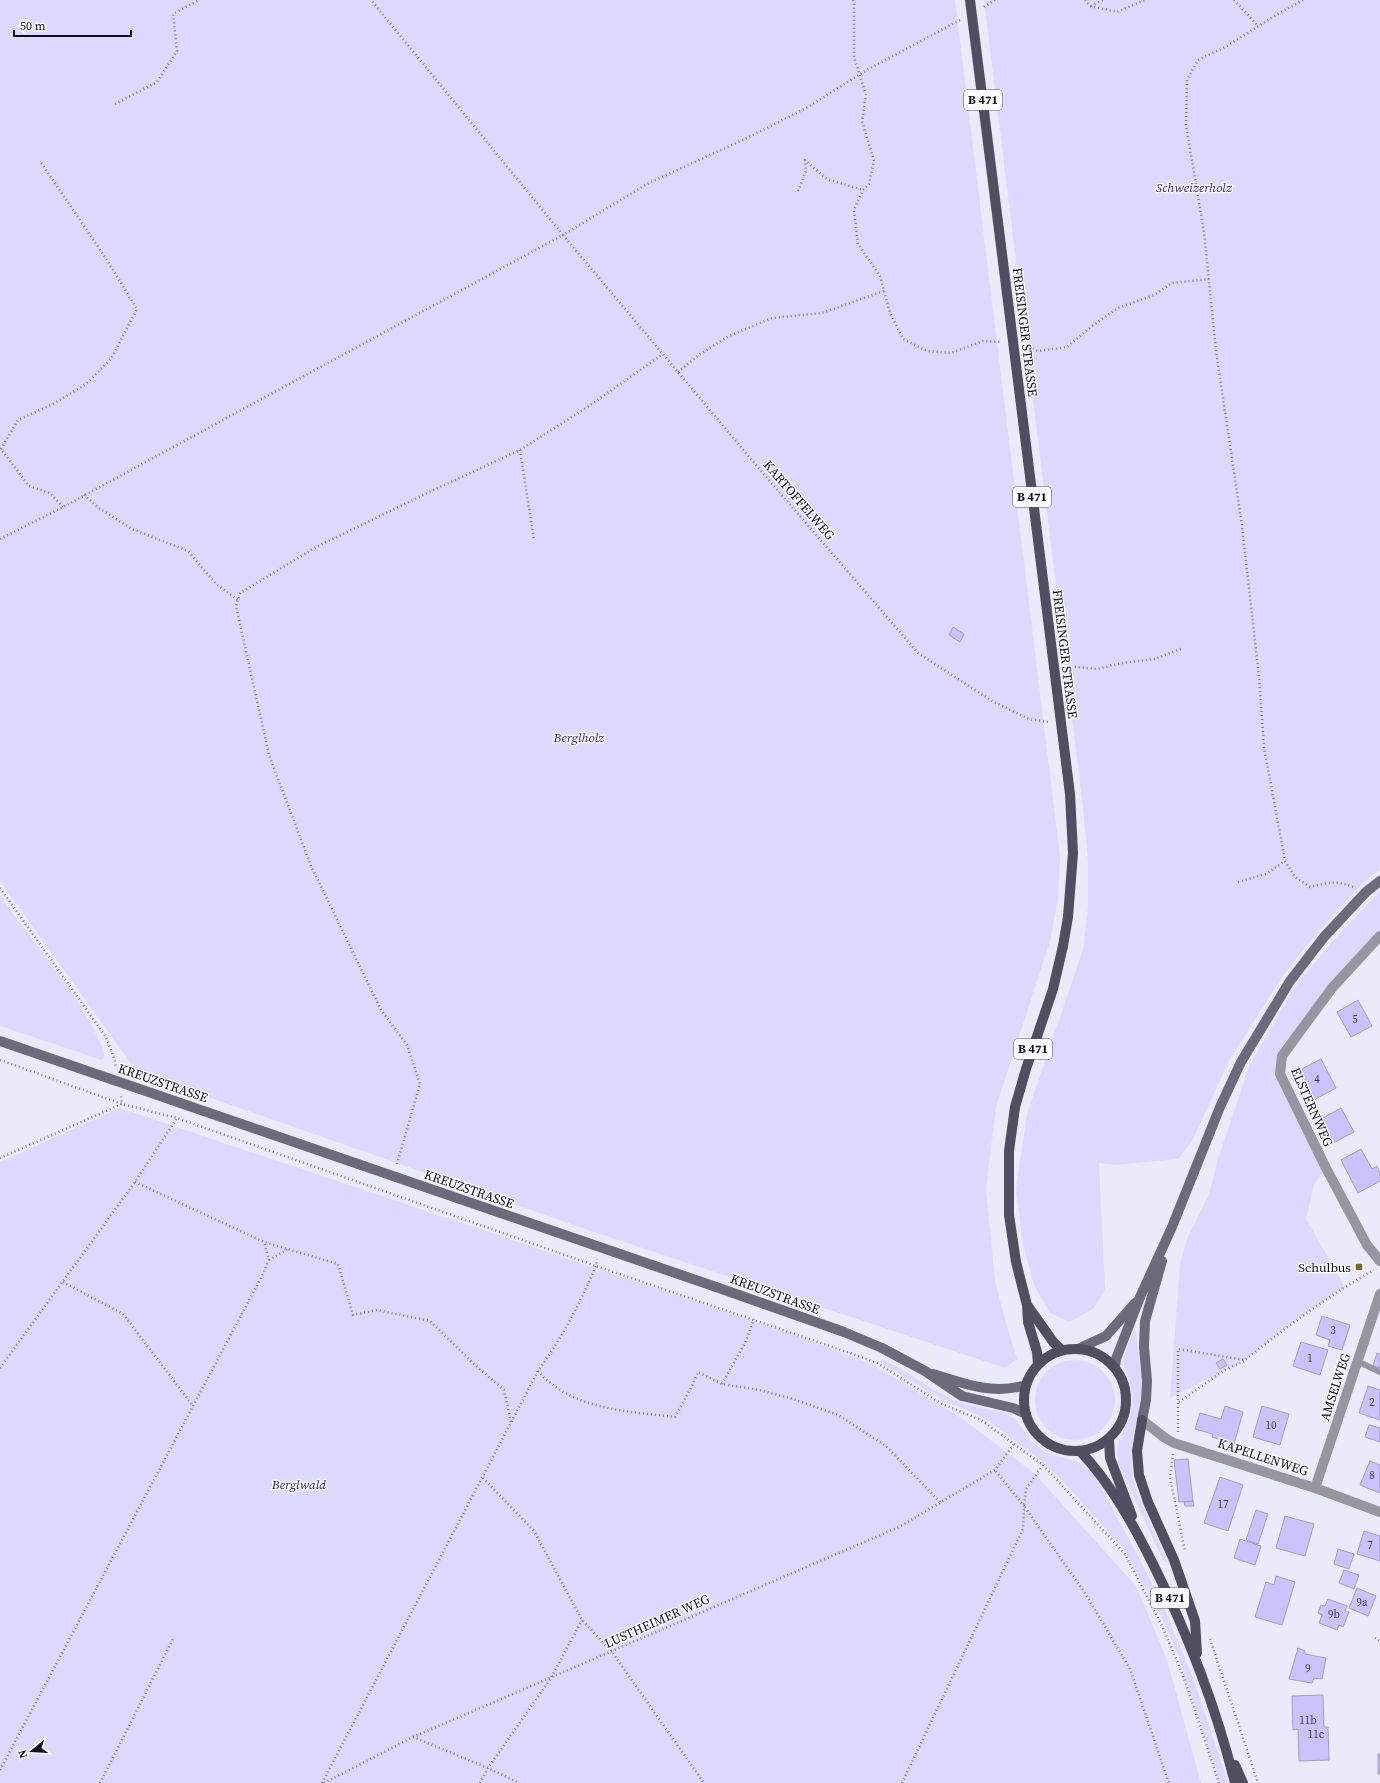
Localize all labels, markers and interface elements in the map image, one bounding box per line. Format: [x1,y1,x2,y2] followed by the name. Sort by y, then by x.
[14,12,131,38] scale bar
[20,18,46,34] text: 50 m
[964,90,1002,110] road number: B 471
[1156,179,1233,196] park label: Schweizerholz
[1009,267,1041,398] street label: FREISINGER STRASSE
[760,457,838,544] street label: KARTOFFELWEG
[1013,487,1051,507] road number: B 471
[1049,589,1081,720] street label: FREISINGER STRASSE
[553,729,605,746] park label: Berglholz
[1352,1012,1358,1027] house number: 5
[1014,1039,1052,1059] road number: B 471
[116,1060,210,1106] street label: KREUZSTRASSE
[1287,1065,1337,1149] street label: ELSTERNWEG
[1314,1072,1320,1087] house number: 4
[422,1166,516,1212] street label: KREUZSTRASSE
[1298,1259,1351,1276] place label: Schulbus
[1354,1262,1364,1272] marker: Schulbus
[728,1270,822,1318] street label: KREUZSTRASSE
[1330,1323,1336,1338] house number: 3
[1307,1351,1313,1366] house number: 1
[1316,1351,1354,1423] street label: AMSELWEG
[1369,1395,1375,1410] house number: 2
[1266,1418,1277,1433] house number: 10
[1216,1434,1311,1480] street label: KAPELLENWEG
[1369,1468,1375,1483] house number: 8
[271,1476,326,1493] park label: Berglwald
[1218,1497,1229,1512] house number: 17
[1367,1538,1373,1553] house number: 7
[1151,1588,1189,1608] road number: B 471
[602,1590,712,1652] street label: LUSTHEIMER WEG
[1356,1595,1368,1610] house number: 9a
[1328,1607,1340,1622] house number: 9b
[1305,1661,1311,1676] house number: 9
[1299,1713,1317,1728] house number: 11b
[1308,1727,1325,1742] house number: 11c
[12,1731,52,1771] north arrow
[15,1748,31,1760] text: N

